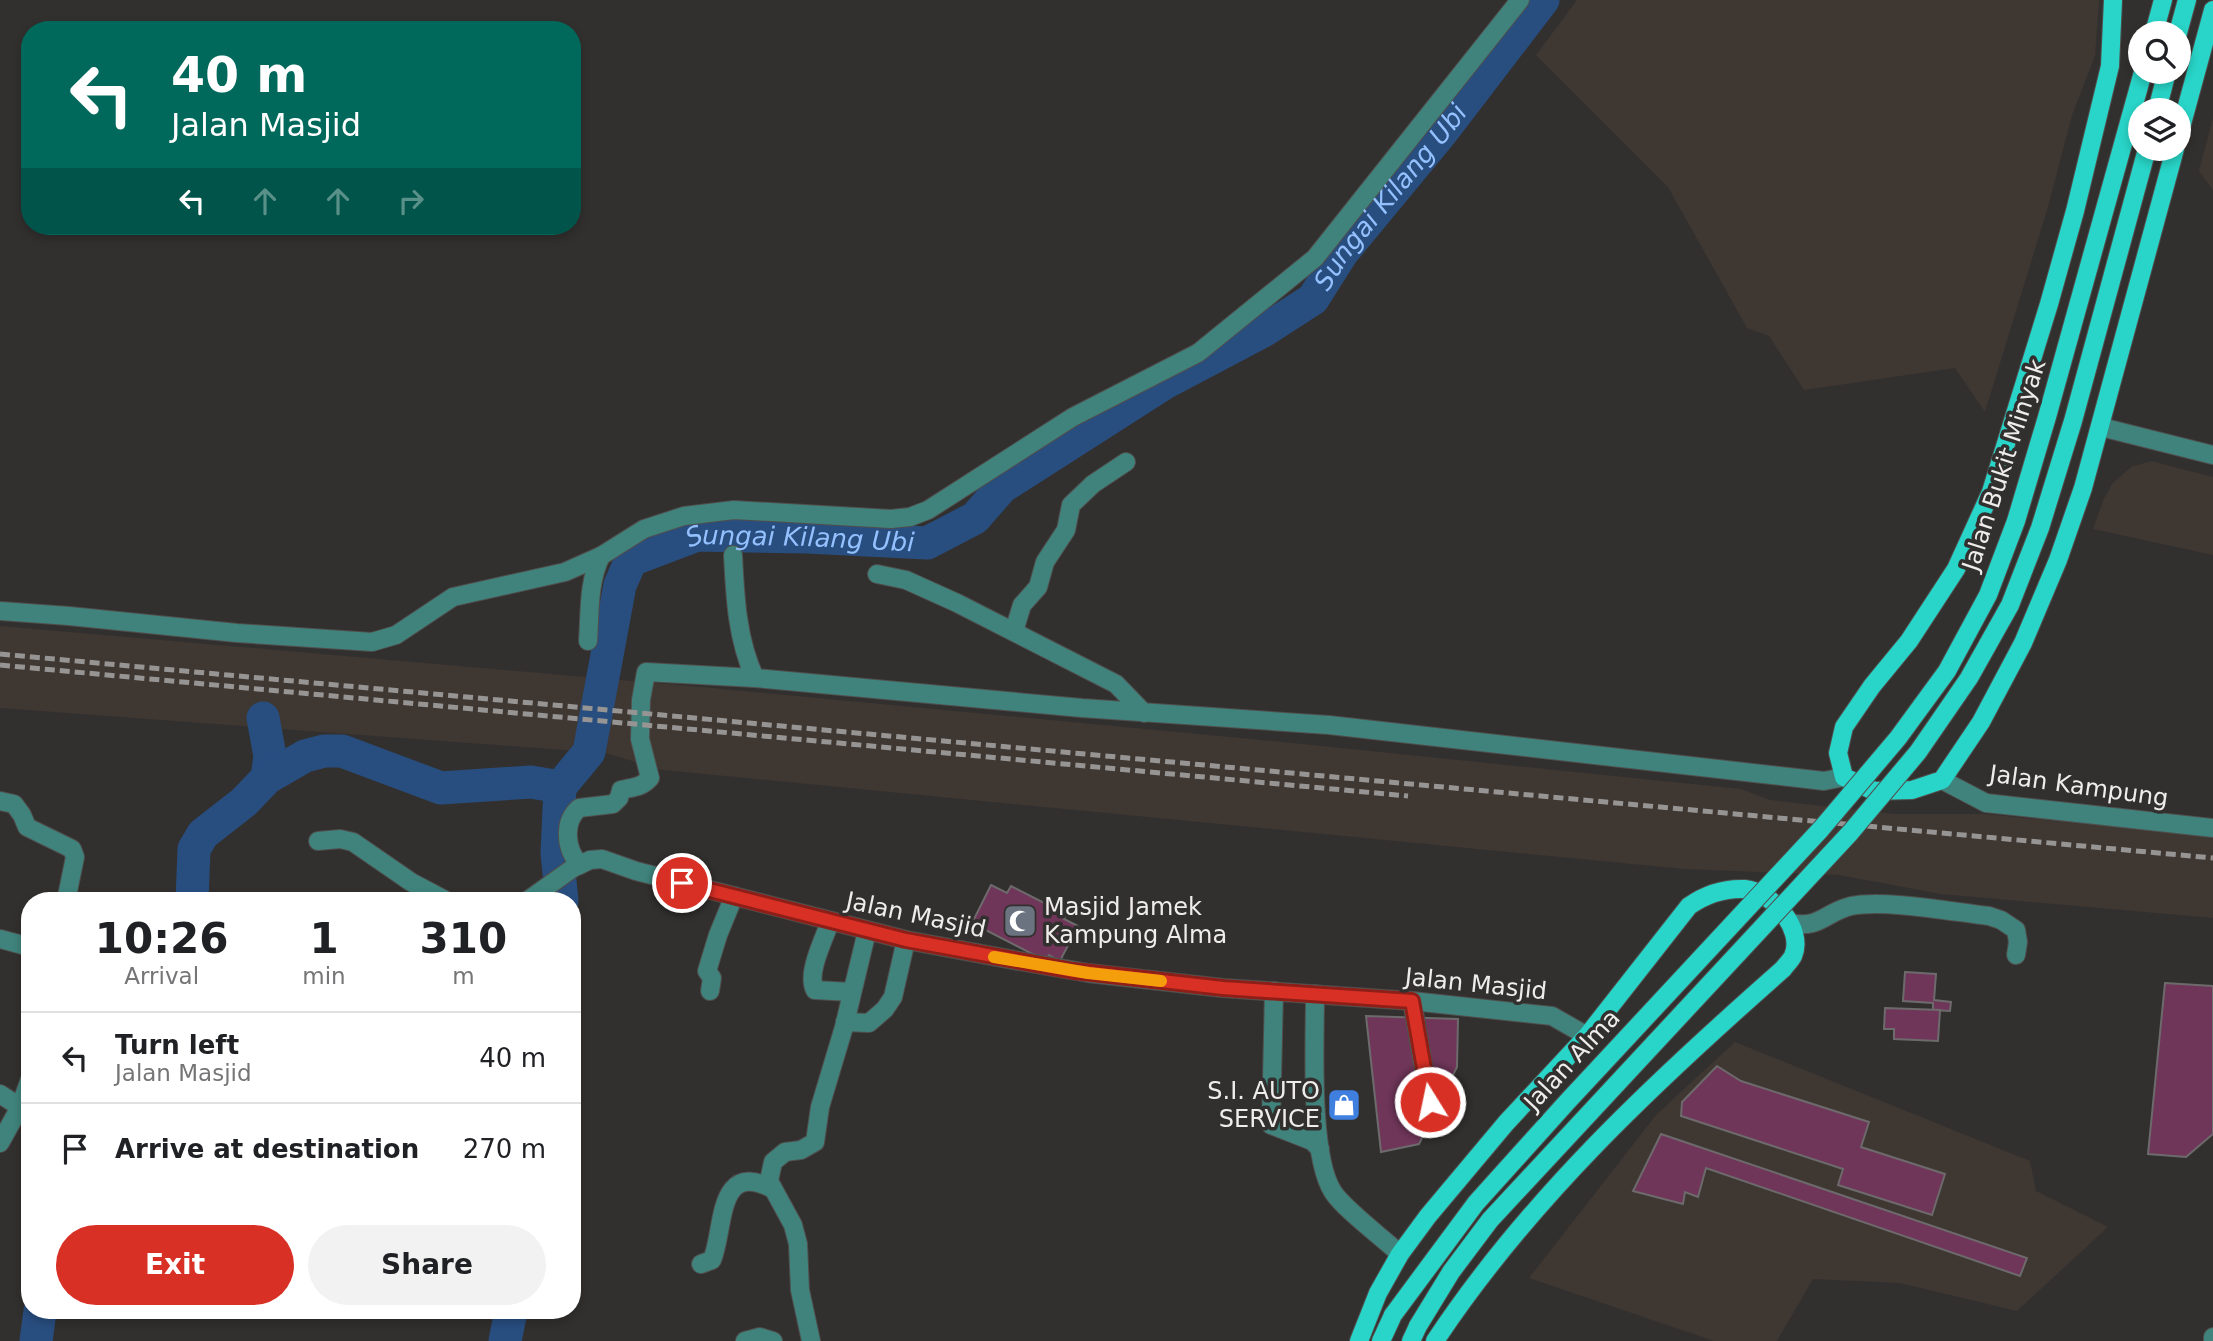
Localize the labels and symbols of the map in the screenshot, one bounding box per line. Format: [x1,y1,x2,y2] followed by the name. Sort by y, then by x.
[1308,98,1473,295] water label: Sungai Kilang Ubi
[1956,356,2051,576] street label: Jalan Bukit Minyak
[681,519,916,557] water label: Sungai Kilang Ubi
[1986,759,2170,812] street label: Jalan Kampung
[652,853,712,913] pin
[841,886,989,944] street label: Jalan Masjid
[1044,893,1227,949] place label: Masjid Jamek Kampung Alma
[1001,902,1039,940] mosque icon: Masjid Jamek Kampung Alma
[1402,962,1548,1005] street label: Jalan Masjid
[1517,1004,1626,1118] street label: Jalan Alma
[1393,1065,1467,1139] position arrow
[1207,1077,1320,1133] place label: S.I. AUTO SERVICE
[1325,1086,1363,1124] shop icon: S.I. AUTO SERVICE

